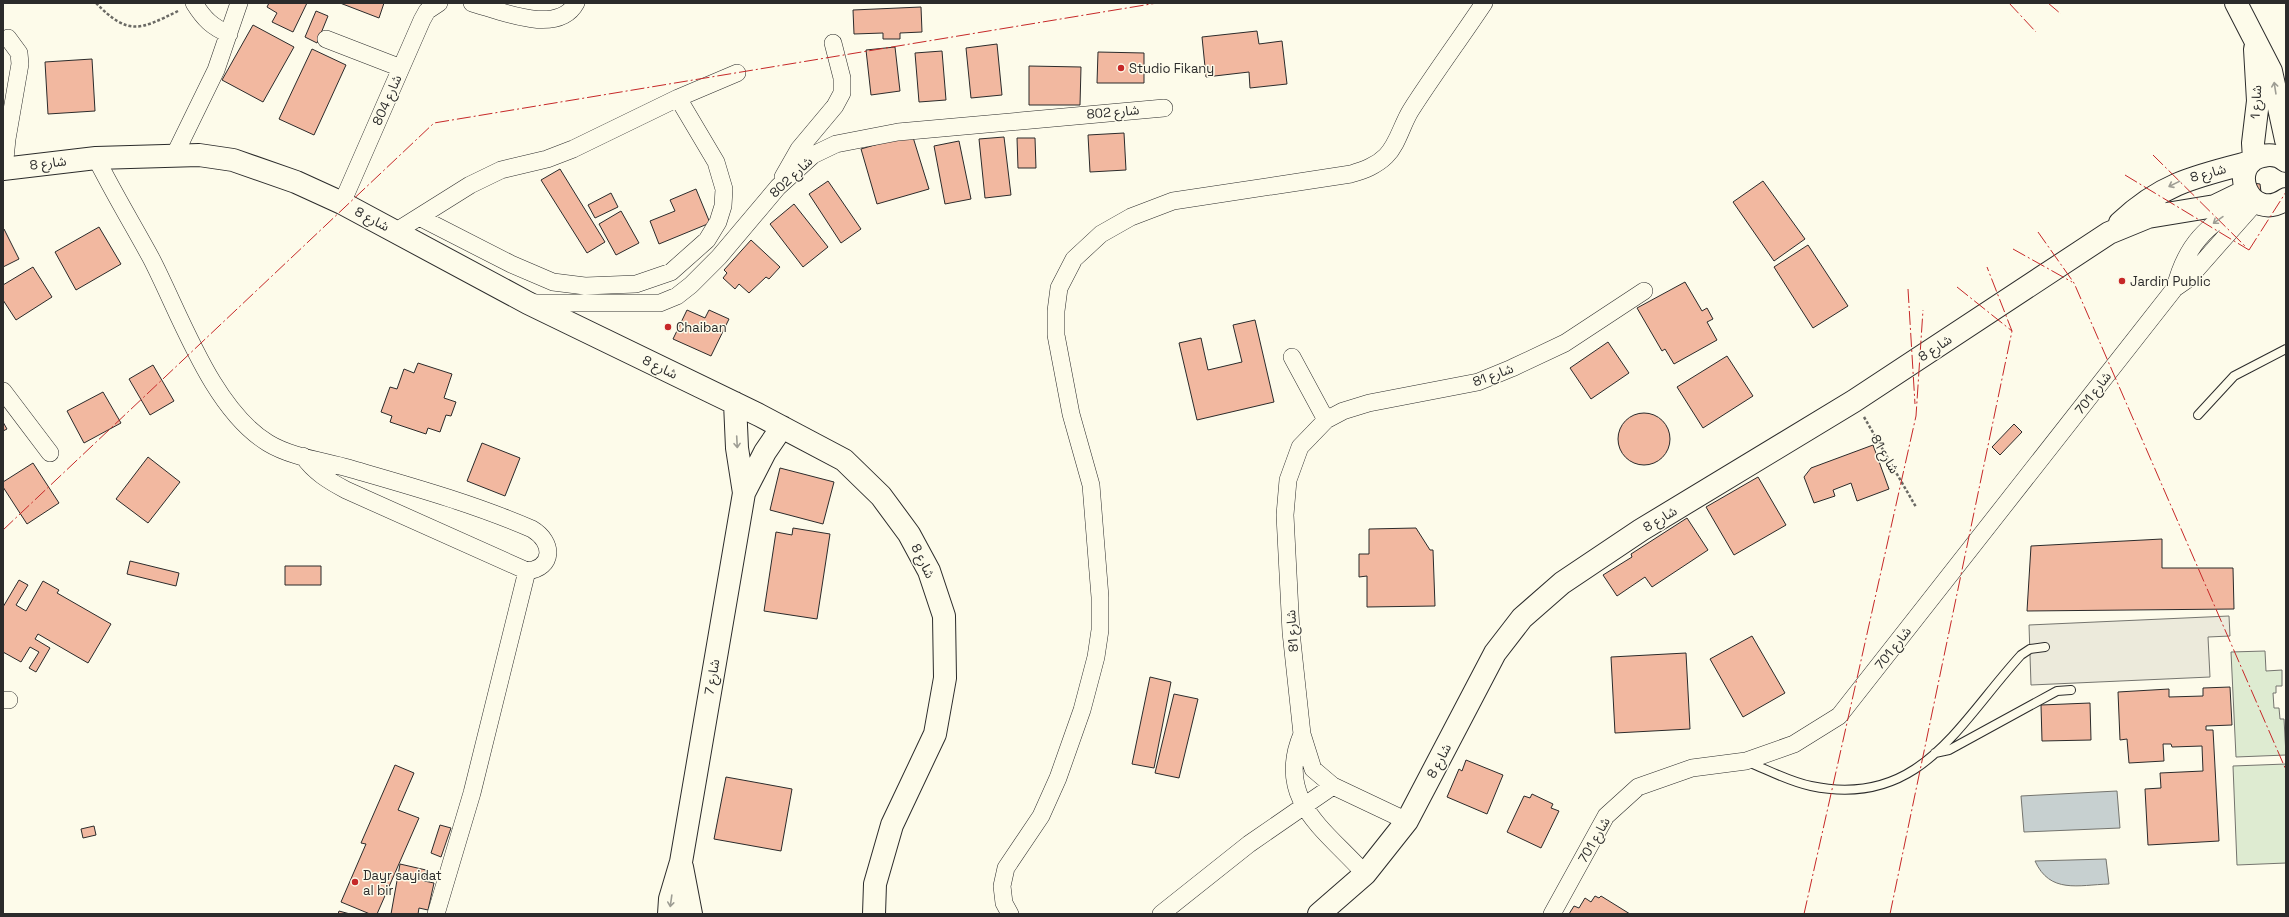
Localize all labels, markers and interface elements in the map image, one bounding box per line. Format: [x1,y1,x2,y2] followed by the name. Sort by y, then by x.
[1129,60,1214,77] place label: Studio Fikany
[1116,63,1126,73] marker: Studio Fikany
[368,72,407,129] street label: شارع 804
[2271,82,2279,95] one-way arrow
[2247,85,2267,120] street label: شارع 1
[1086,101,1140,125] street label: شارع 802
[29,152,68,176] street label: شارع 8
[766,153,818,203] street label: شارع 802
[2188,160,2228,188] street label: شارع 8
[2168,181,2180,189] one-way arrow
[351,203,392,237] street label: شارع 8
[2213,216,2224,224] one-way arrow
[2130,273,2211,290] place label: Jardin Public
[2117,276,2127,286] marker: Jardin Public
[676,319,727,336] place label: Chaiban
[663,322,673,332] marker: Chaiban
[1915,331,1956,367] street label: شارع 8
[639,351,680,385] street label: شارع 8
[1470,360,1516,392] street label: شارع 81
[2071,368,2117,419] street label: شارع 701
[1865,431,1903,478] street label: شارع 81
[733,435,740,448] one-way arrow
[1640,502,1681,537] street label: شارع 8
[905,541,939,582] street label: شارع 8
[1282,609,1304,653] street label: شارع 81
[1871,623,1917,674] street label: شارع 701
[701,658,725,697] street label: شارع 7
[1423,741,1457,782] street label: شارع 8
[1574,814,1616,867] street label: شارع 701
[363,867,442,899] place label: Dayr sayidat al bir
[350,877,360,887] marker: Dayr sayidat al bir
[667,894,675,907] one-way arrow

